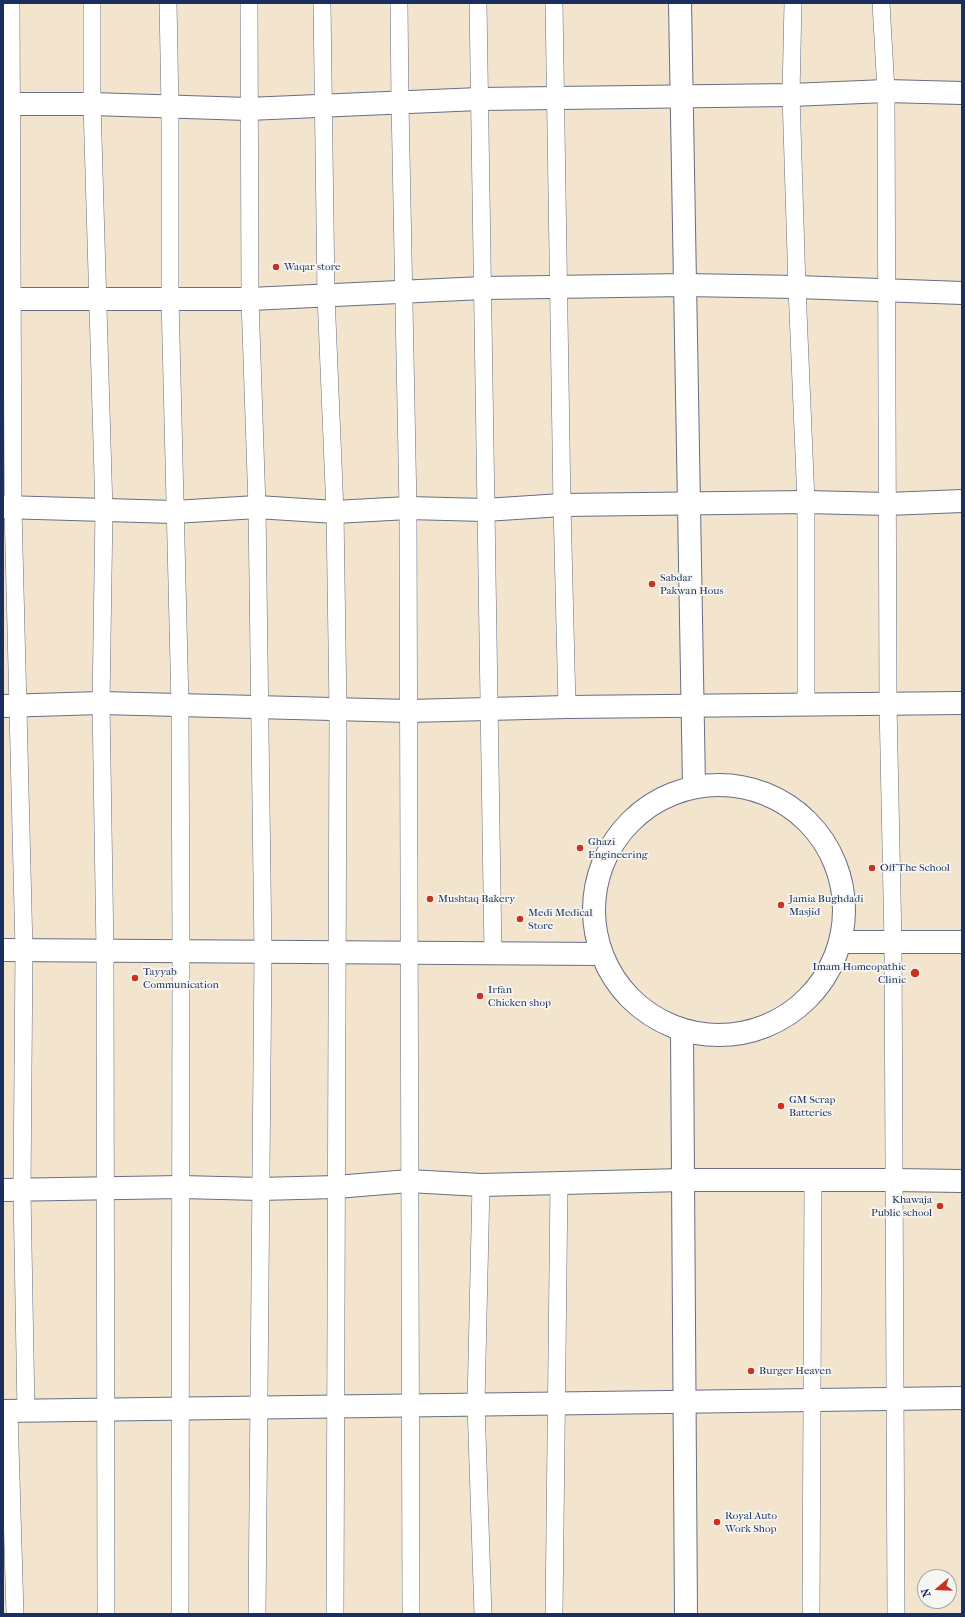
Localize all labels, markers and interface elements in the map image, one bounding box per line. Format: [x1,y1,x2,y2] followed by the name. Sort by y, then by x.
[284,260,340,274] place label: Waqar store
[271,262,281,272] marker: Waqar store
[660,571,724,597] place label: Sabdar Pakwan Hous
[647,579,657,589] marker: Sabdar Pakwan Hous
[588,835,648,861] place label: Ghazi Engineering
[575,843,585,853] marker: Ghazi Engineering
[880,861,950,875] place label: Off The School
[867,863,877,873] marker: Off The School
[438,892,515,906] place label: Mushtaq Bakery
[789,892,864,918] place label: Jamia Bughdadi Masjid
[425,894,435,904] marker: Mushtaq Bakery
[776,900,786,910] marker: Jamia Bughdadi Masjid
[528,906,592,932] place label: Medi Medical Store
[515,914,525,924] marker: Medi Medical Store
[813,960,906,986] place label: Imam Homeopathic Clinic
[143,965,219,991] place label: Tayyab Communication
[909,967,921,979] marker: Imam Homeopathic Clinic
[130,973,140,983] marker: Tayyab Communication
[488,983,551,1009] place label: Irfan Chicken shop
[475,991,485,1001] marker: Irfan Chicken shop
[789,1093,835,1119] place label: GM Scrap Batteries
[776,1101,786,1111] marker: GM Scrap Batteries
[871,1193,932,1219] place label: Khawaja Public school
[935,1201,945,1211] marker: Khawaja Public school
[759,1364,831,1378] place label: Burger Heaven
[746,1366,756,1376] marker: Burger Heaven
[725,1509,777,1535] place label: Royal Auto Work Shop
[712,1517,722,1527] marker: Royal Auto Work Shop
[917,1569,957,1609] north arrow
[919,1587,934,1599] text: N

